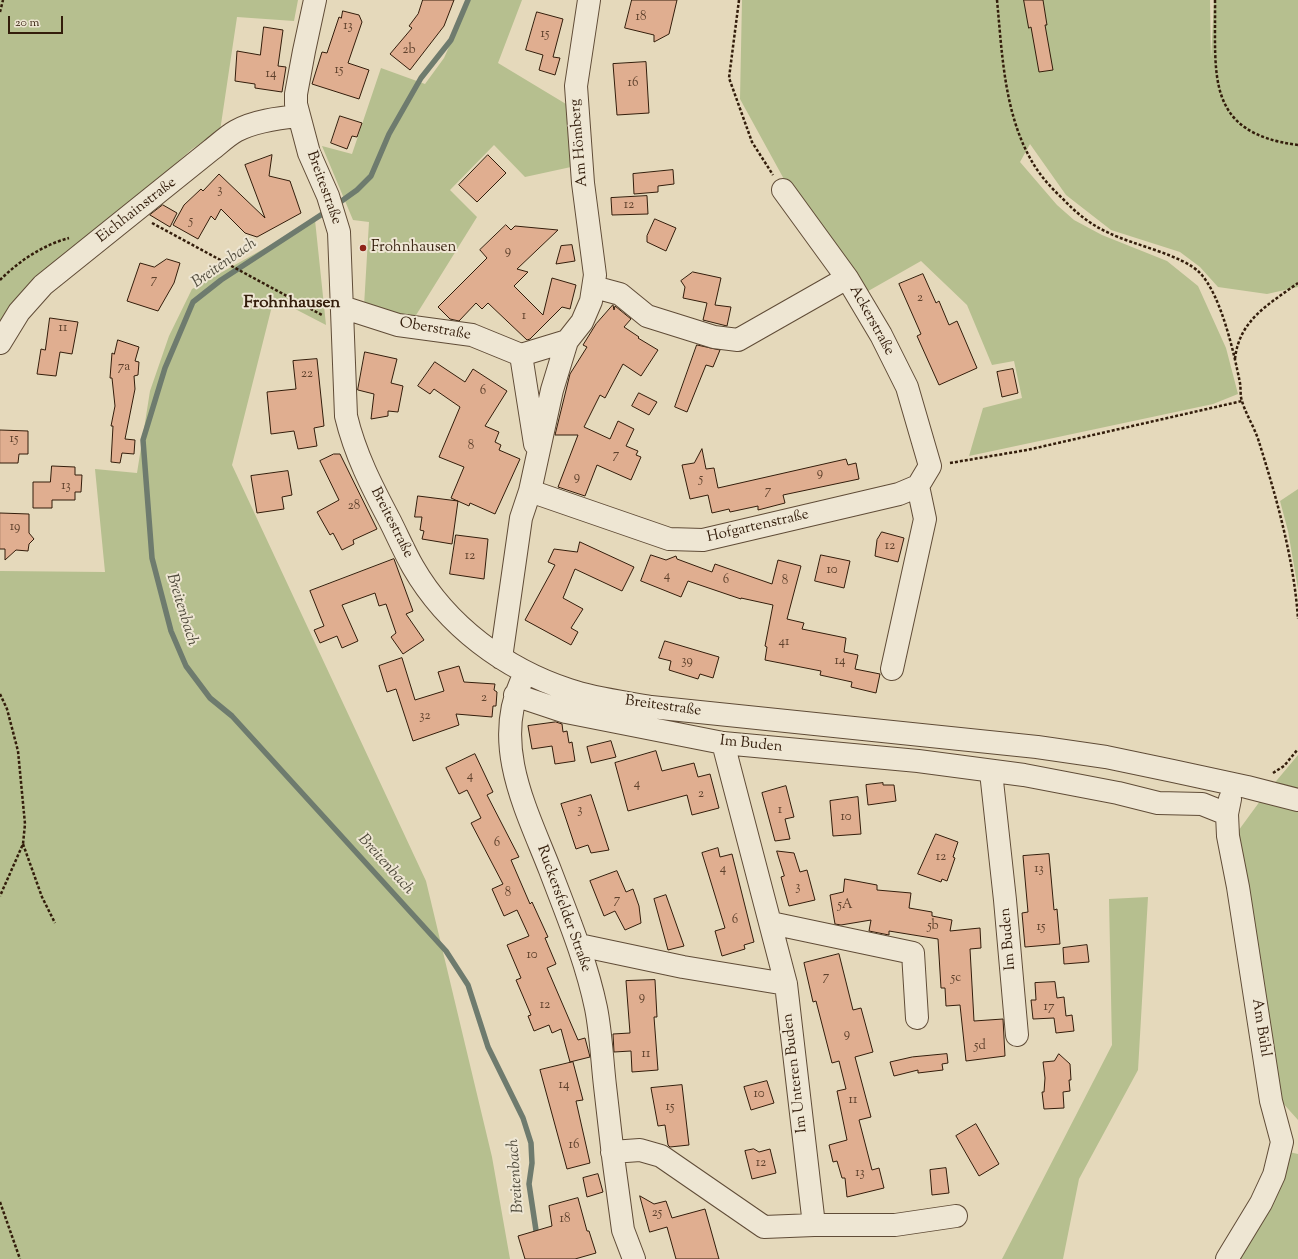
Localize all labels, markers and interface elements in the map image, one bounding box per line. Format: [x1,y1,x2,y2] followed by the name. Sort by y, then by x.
[10,8,65,34] scale bar
[636,10,646,26] house number: 18
[15,14,39,32] text: 20 m
[343,19,353,35] house number: 13
[541,27,549,43] house number: 15
[402,43,416,59] house number: 2b
[335,63,343,79] house number: 15
[266,67,276,83] house number: 14
[628,76,638,92] house number: 16
[567,98,593,188] street label: Am Hömberg
[301,149,345,227] street label: Breitestraße
[94,174,180,248] street label: Eichhainstraße
[217,183,223,199] house number: 3
[624,198,634,214] house number: 12
[189,214,193,230] house number: 5
[189,235,261,293] water label: Breitenbach
[371,239,456,257] place label: Frohnhausen
[358,243,368,253] marker: Frohnhausen
[505,244,511,260] house number: 9
[151,273,157,289] house number: 7
[844,283,898,359] street label: Ackerstraße
[917,291,923,307] house number: 2
[244,294,340,314] district label: Frohnhausen
[522,309,526,325] house number: 1
[398,315,472,345] street label: Oberstraße
[59,321,67,337] house number: 11
[118,360,130,376] house number: 7a
[301,367,313,383] house number: 22
[480,384,486,400] house number: 6
[10,432,18,448] house number: 15
[468,439,474,455] house number: 8
[613,448,619,464] house number: 7
[817,466,823,482] house number: 9
[574,470,580,486] house number: 9
[699,472,703,488] house number: 5
[61,479,71,495] house number: 13
[765,484,771,500] house number: 7
[366,485,416,561] street label: Breitestraße
[348,499,360,515] house number: 28
[705,507,811,547] street label: Hofgartenstraße
[10,520,20,536] house number: 19
[885,539,895,555] house number: 12
[465,549,475,565] house number: 12
[826,563,838,579] house number: 10
[664,569,670,585] house number: 4
[161,572,201,648] water label: Breitenbach
[723,573,729,589] house number: 6
[782,574,788,590] house number: 8
[779,635,789,651] house number: 41
[681,654,693,670] house number: 39
[835,654,845,670] house number: 14
[481,691,487,707] house number: 2
[624,693,702,721] street label: Breitestraße
[419,709,431,725] house number: 32
[719,733,783,757] street label: Im Buden
[467,769,473,785] house number: 4
[634,777,640,793] house number: 4
[698,787,704,803] house number: 2
[577,803,583,819] house number: 3
[778,803,782,819] house number: 1
[840,810,852,826] house number: 10
[353,831,417,899] water label: Breitenbach
[494,836,500,852] house number: 6
[532,843,594,975] street label: Ruckersfelder Straße
[936,850,946,866] house number: 12
[720,862,726,878] house number: 4
[1034,862,1044,878] house number: 13
[795,880,801,896] house number: 3
[505,886,511,902] house number: 8
[614,893,620,909] house number: 7
[837,898,853,914] house number: 5A
[997,907,1021,971] street label: Im Buden
[732,913,738,929] house number: 6
[927,919,939,935] house number: 5b
[1037,920,1045,936] house number: 15
[526,948,538,964] house number: 10
[823,970,829,986] house number: 7
[951,971,961,987] house number: 5c
[639,990,645,1006] house number: 9
[540,998,550,1014] house number: 12
[1247,998,1273,1058] street label: Am Bühl
[1044,1000,1054,1016] house number: 17
[780,1012,812,1134] street label: Im Unteren Buden
[844,1027,850,1043] house number: 9
[974,1039,986,1055] house number: 5d
[642,1047,650,1063] house number: 11
[559,1078,569,1094] house number: 14
[753,1087,765,1103] house number: 10
[849,1093,857,1109] house number: 11
[666,1100,674,1116] house number: 15
[505,1138,529,1214] water label: Breitenbach
[569,1138,579,1154] house number: 16
[756,1156,766,1172] house number: 12
[855,1166,865,1182] house number: 13
[652,1206,662,1222] house number: 25
[560,1212,570,1228] house number: 18

